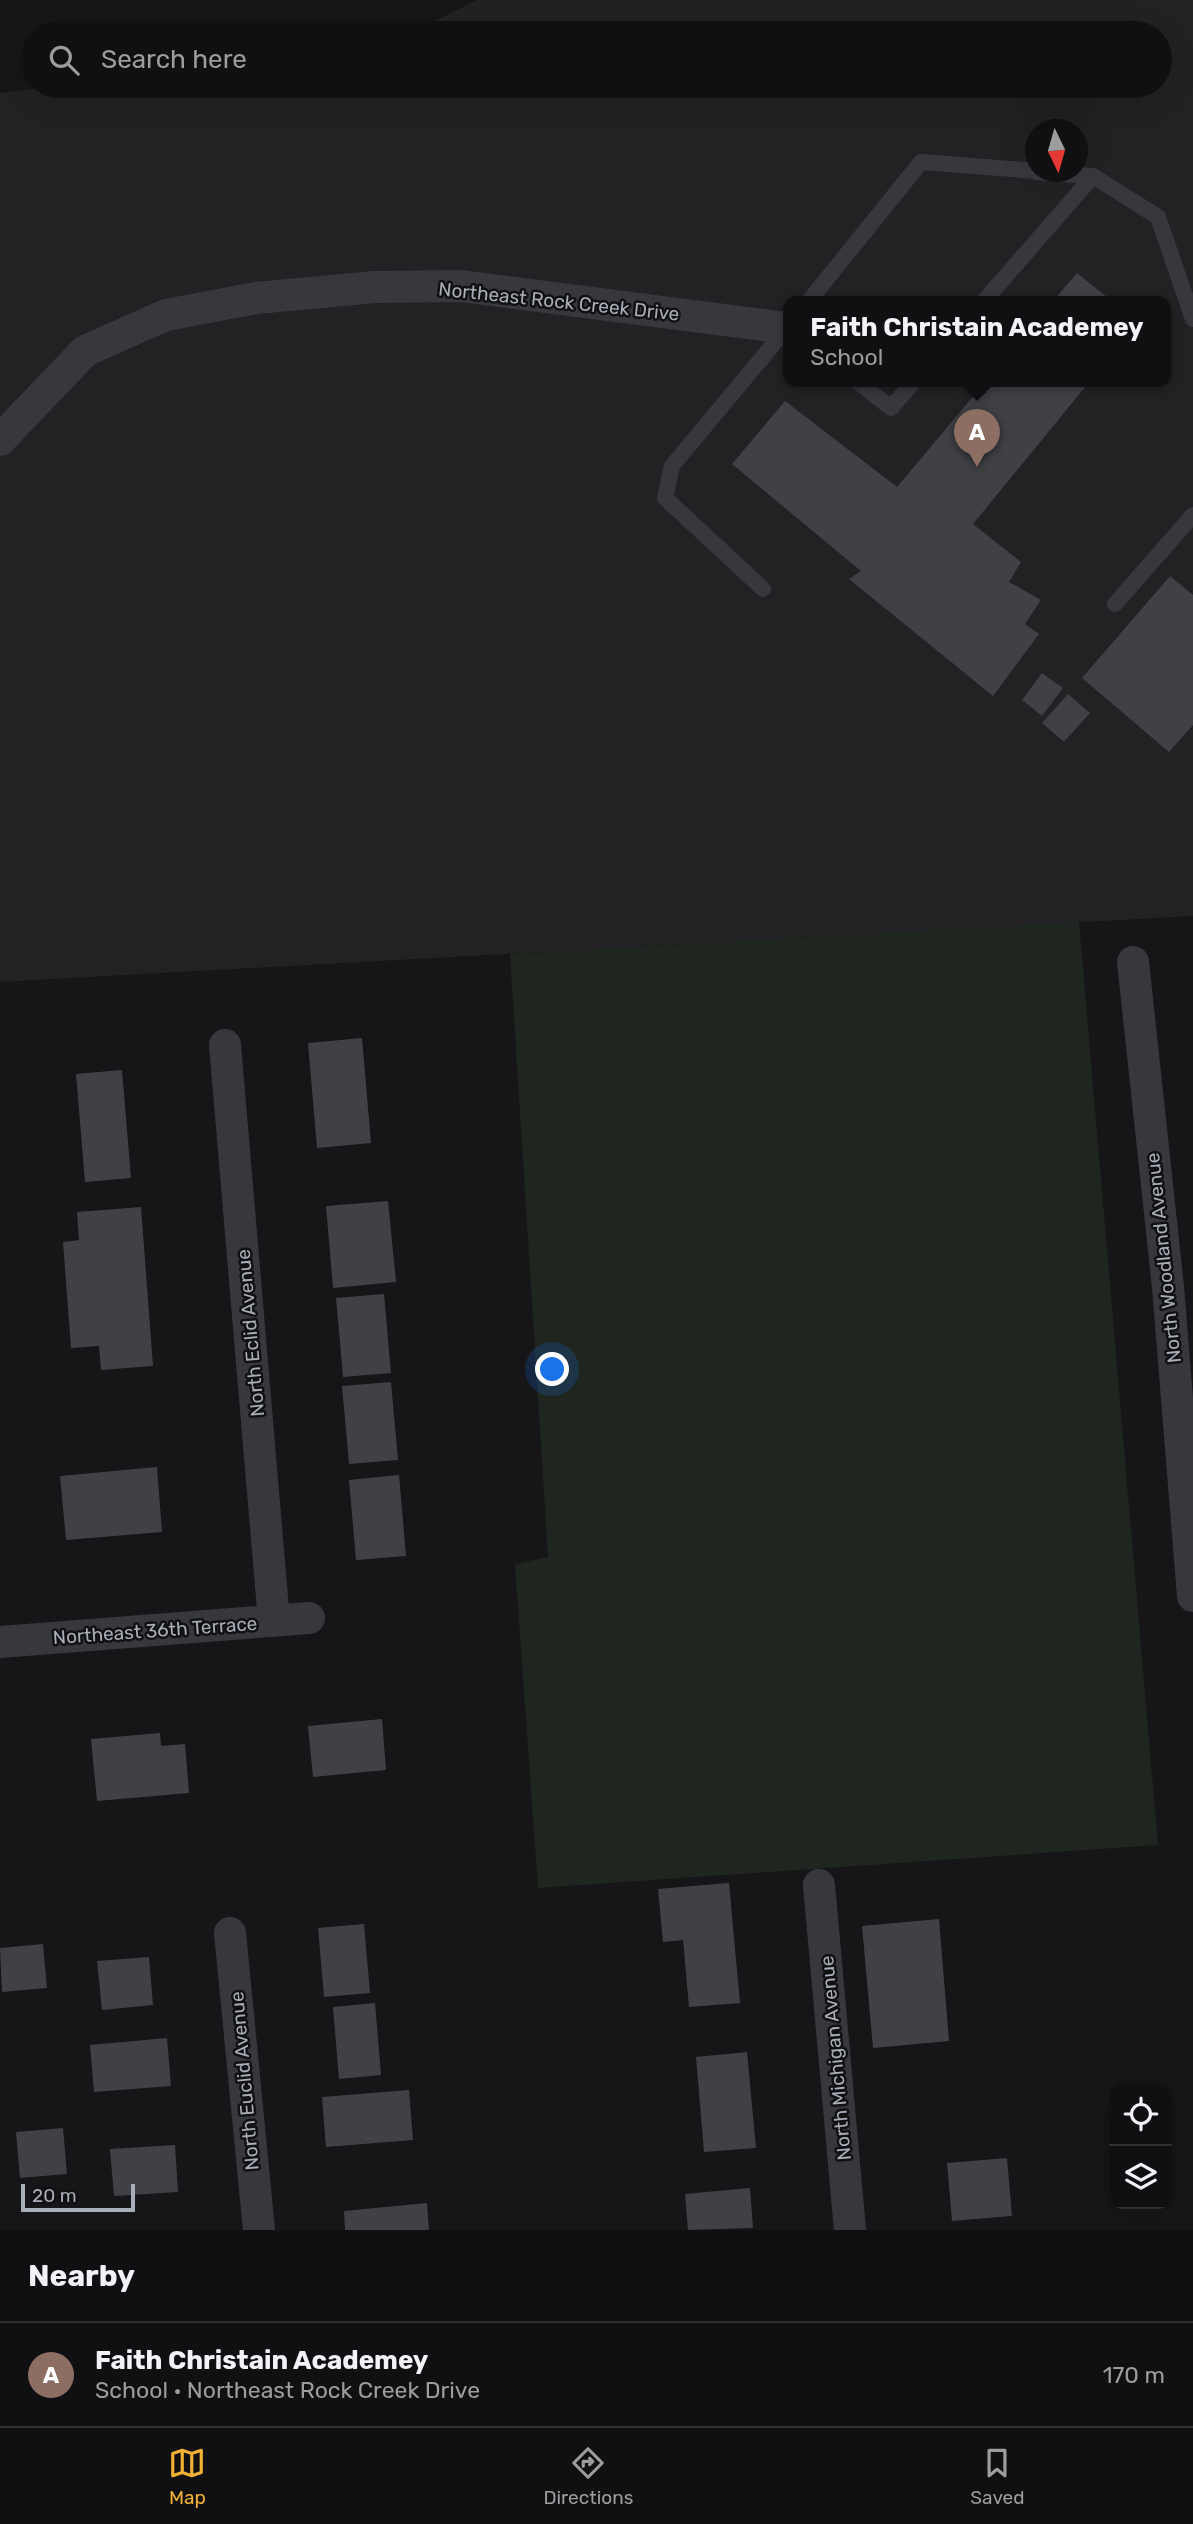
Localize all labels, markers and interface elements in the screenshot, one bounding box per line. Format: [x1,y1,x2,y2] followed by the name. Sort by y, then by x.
[21,21,1172,98] search box
[45,41,83,79] icon: search
[101,44,247,75] text: Search here
[1025,119,1088,182] north arrow
[437,277,681,326] street label: Northeast Rock Creek Drive
[783,296,1171,387] popup
[810,312,1144,343] text: Faith Christain Academey
[810,343,883,371] text: School
[954,409,1000,467] pin: A
[1141,1152,1186,1364] street label: North Woodland Avenue
[232,1248,269,1418] street label: North Eclid Avenue
[535,1352,569,1386] your location
[52,1612,258,1649] street label: Northeast 36th Terrace
[815,1955,856,2161] street label: North Michigan Avenue
[225,1991,264,2171] street label: North Euclid Avenue
[1109,2083,1172,2209] map controls
[1109,2083,1172,2146] button: locate
[1109,2146,1172,2209] button: layers
[21,2181,135,2213] scale bar
[32,2184,77,2207] text: 20 m
[28,2258,135,2294] text: Nearby
[95,2345,428,2376] text: Faith Christain Academey
[43,2361,59,2389] text: A
[1103,2361,1165,2389] text: 170 m
[95,2376,480,2404] text: School · Northeast Rock Creek Drive
[168,2444,206,2509] tab: Map
[543,2444,633,2509] tab: Directions
[970,2444,1025,2509] tab: Saved

